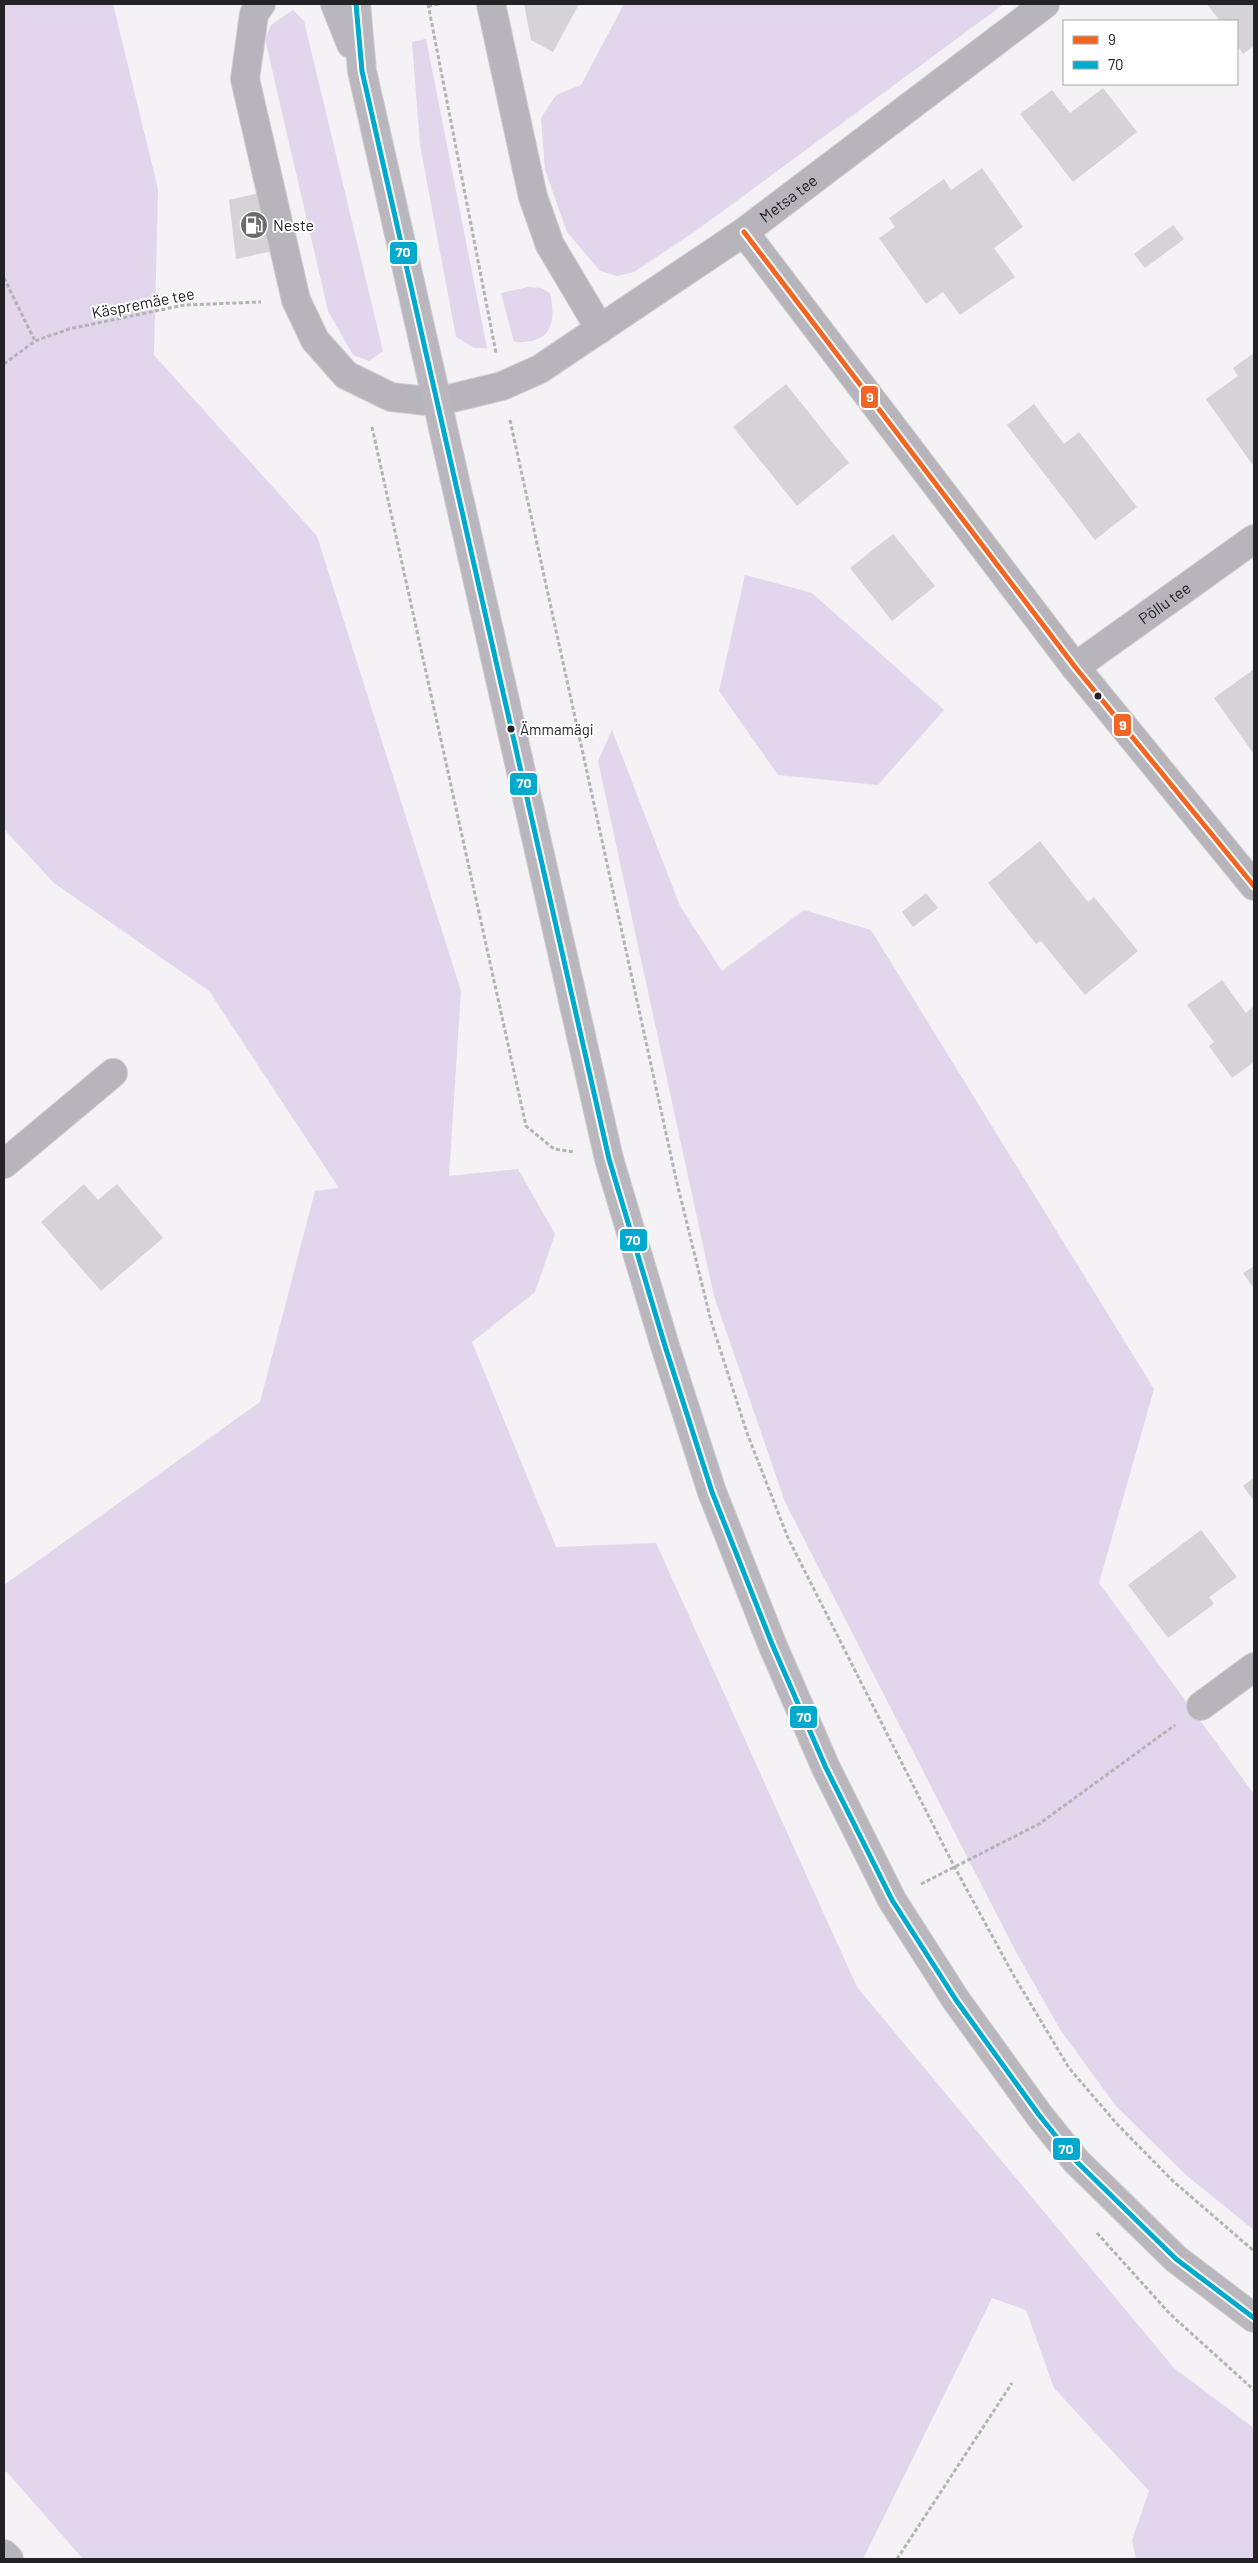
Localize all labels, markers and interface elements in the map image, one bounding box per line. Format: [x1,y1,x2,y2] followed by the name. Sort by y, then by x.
[1063,20,1238,85] legend
[1108,30,1116,48] text: 9
[1108,55,1124,73] text: 70
[755,170,821,226] street label: Metsa tee
[239,210,269,240] fuel station icon: Neste
[273,215,314,234] place label: Neste
[389,241,418,265] line badge: 70
[396,243,410,260] text: 70
[90,283,196,322] street label: Käspremäe tee
[860,385,879,409] line badge: 9
[866,388,874,405] text: 9
[1134,578,1194,628] street label: Põllu tee
[1093,691,1103,701] unlabelled marker
[1113,713,1132,737] line badge: 9
[1119,716,1127,733] text: 9
[520,720,594,738] place label: Ämmamägi
[506,724,516,734] marker: Ämmamägi
[509,772,538,796] line badge: 70
[517,774,531,791] text: 70
[619,1228,648,1252] line badge: 70
[626,1231,640,1248] text: 70
[789,1705,818,1729] line badge: 70
[797,1708,811,1725] text: 70
[1052,2137,1081,2161] line badge: 70
[1059,2140,1073,2157] text: 70

